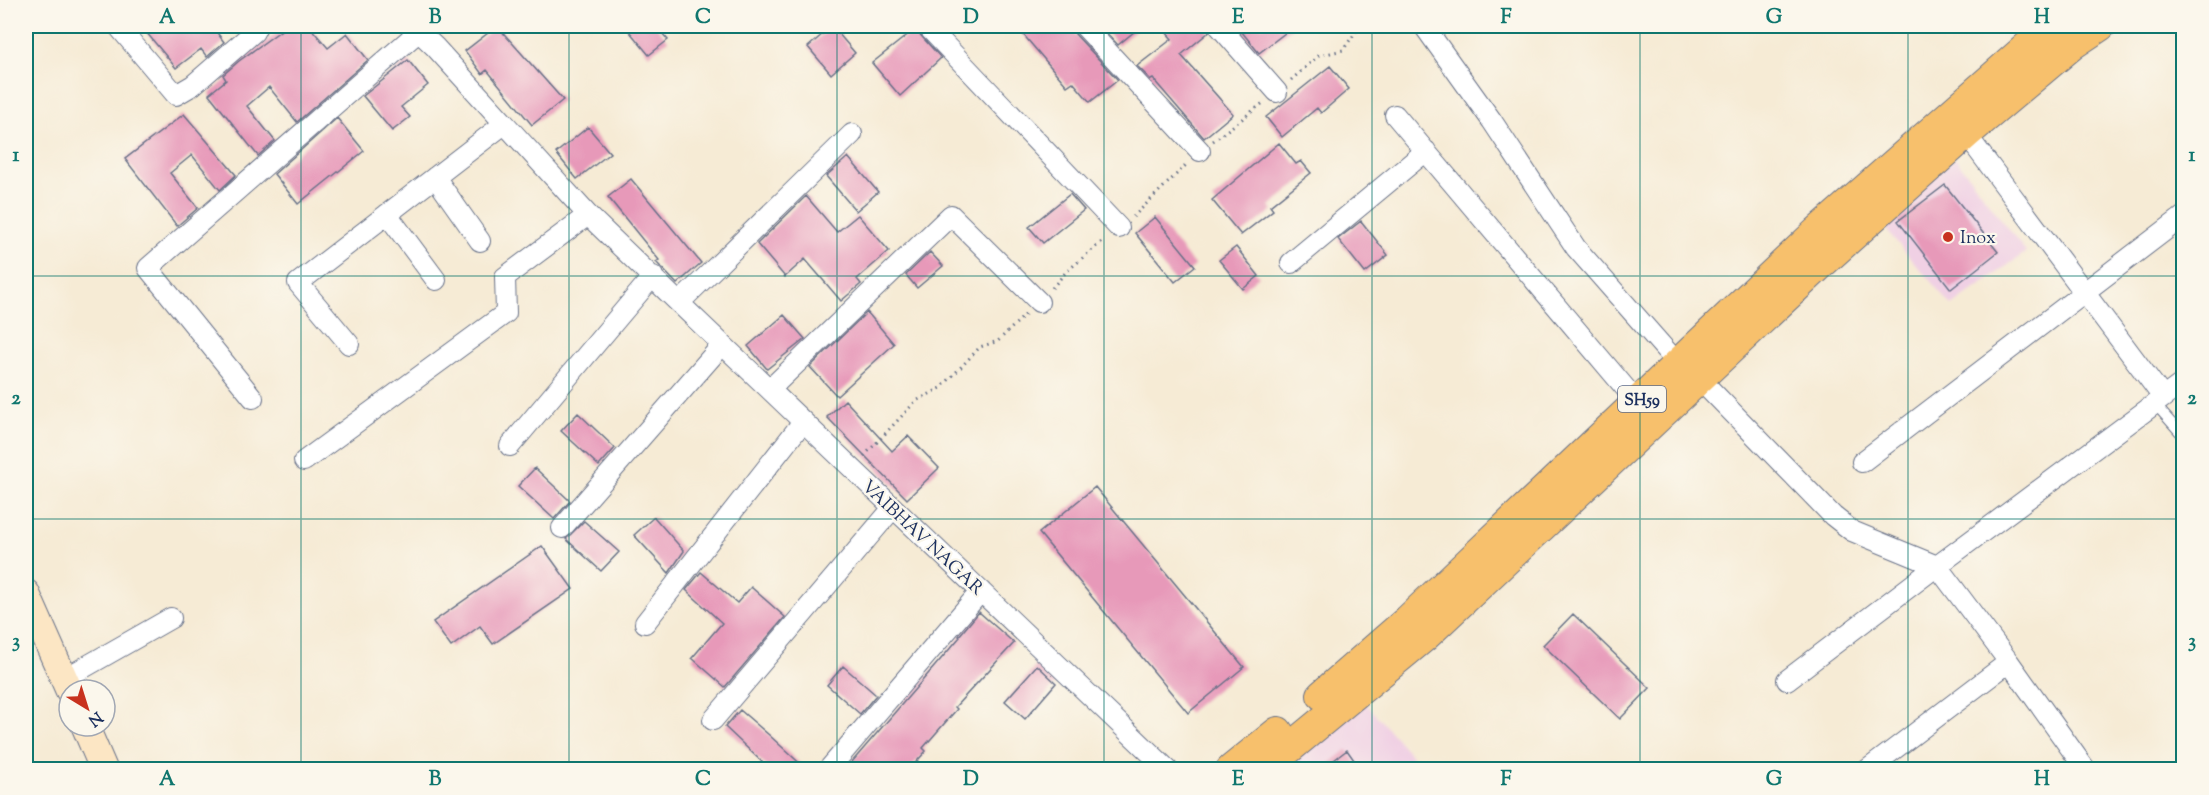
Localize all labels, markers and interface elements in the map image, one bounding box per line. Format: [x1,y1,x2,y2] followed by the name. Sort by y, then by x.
[159,4,176,33] text: A
[429,4,442,33] text: B
[695,4,711,33] text: C
[963,4,979,33] text: D
[1232,4,1245,33] text: E
[1500,4,1512,33] text: F
[1766,4,1783,33] text: G
[2034,4,2050,33] text: H
[13,142,20,171] text: 1
[2189,142,2196,171] text: 1
[1960,226,1996,252] place label: Inox
[1941,230,1955,244] marker: Inox
[11,385,21,414] text: 2
[2187,385,2197,414] text: 2
[1618,386,1666,412] road number: SH59
[855,475,989,602] street label: VAIBHAV NAGAR
[12,628,20,657] text: 3
[2188,628,2196,657] text: 3
[57,678,117,738] north arrow
[82,705,107,731] text: N
[159,766,176,795] text: A
[429,766,442,795] text: B
[695,766,711,795] text: C
[963,766,979,795] text: D
[1232,766,1245,795] text: E
[1500,766,1512,795] text: F
[1766,766,1783,795] text: G
[2034,766,2050,795] text: H

